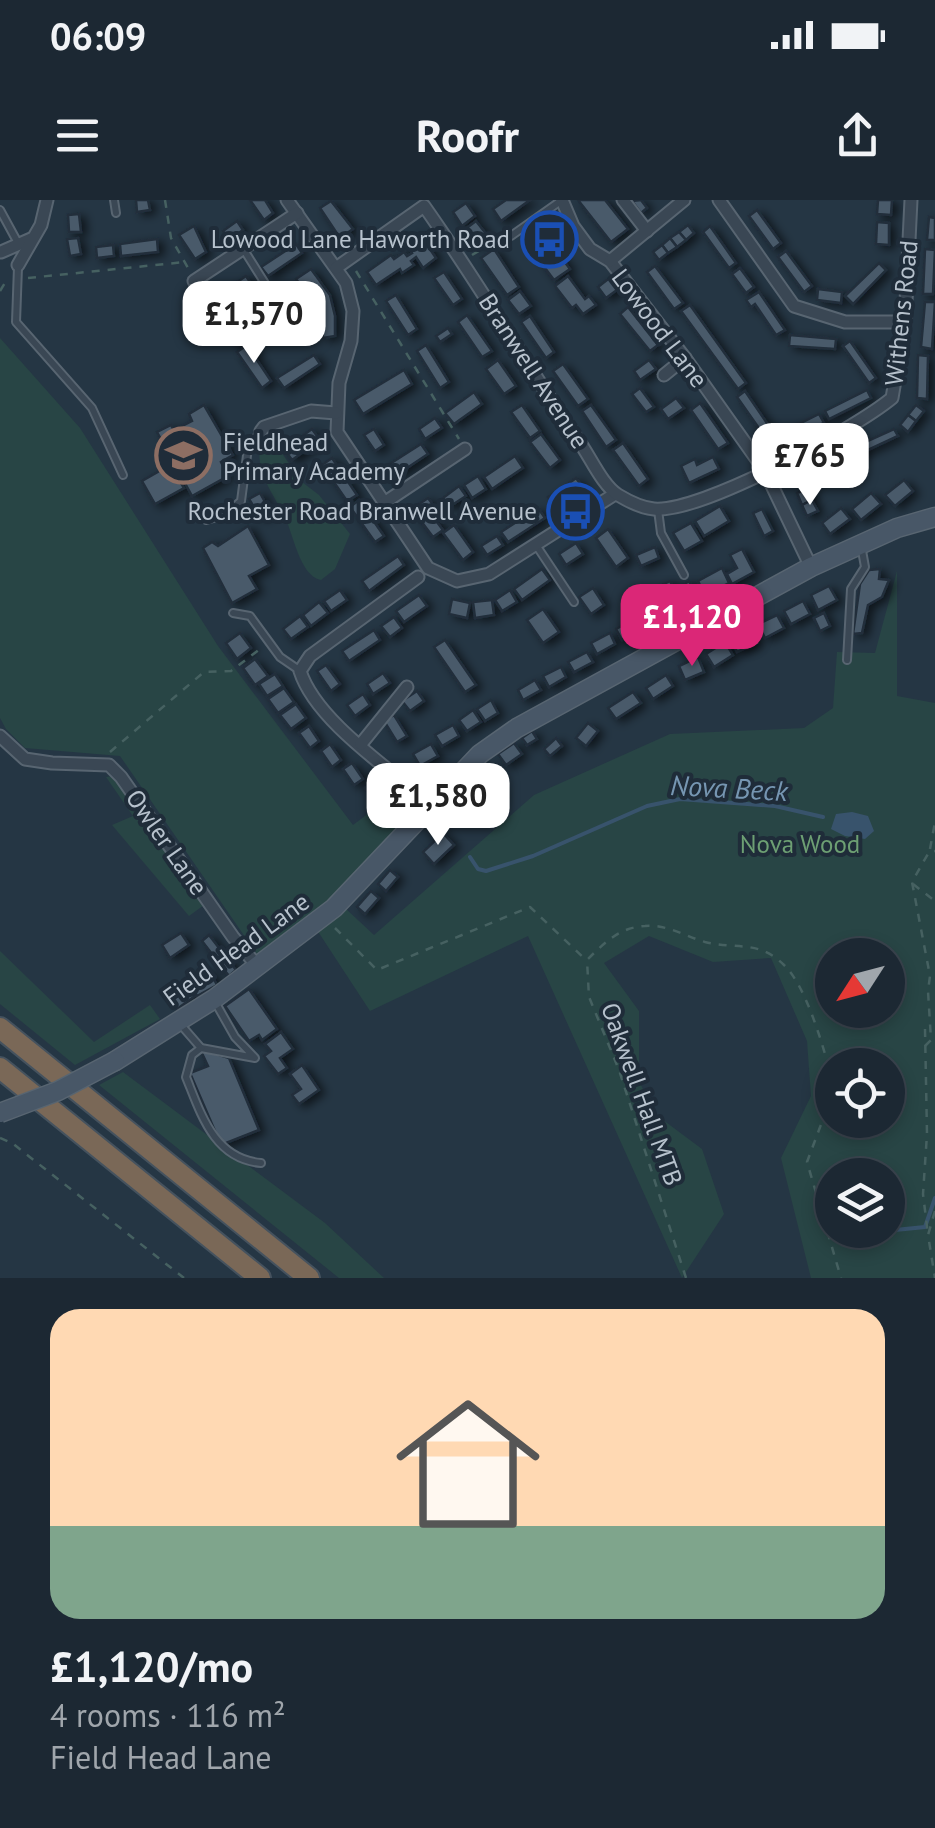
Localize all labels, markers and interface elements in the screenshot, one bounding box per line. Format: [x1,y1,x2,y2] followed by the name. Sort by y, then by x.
[50,11,146,60] text: 06:09
[416,106,519,164] text: Roofr
[50,108,105,163] icon: menu
[830,108,885,163] icon: share
[519,209,579,269] bus stop icon: Lowood Lane Haworth Road
[211,223,510,255] place label: Lowood Lane Haworth Road
[877,239,925,387] street label: Withens Road
[605,262,715,394] street label: Lowood Lane
[173,281,335,366] pin: £1,570
[472,287,596,455] street label: Branwell Avenue
[205,292,303,334] text: £1,570
[751,423,869,508] pin: £765
[154,426,214,486] school or university icon: Fieldhead Primary Academy
[223,426,406,487] place label: Fieldhead Primary Academy
[774,434,846,476] text: £765
[546,481,606,541] bus stop icon: Rochester Road Branwell Avenue
[188,495,537,527] place label: Rochester Road Branwell Avenue
[611,584,773,669] pin: £1,120
[643,595,741,637] text: £1,120
[357,763,519,848] pin: £1,580
[669,766,790,809] water label: Nova Beck
[389,774,487,816] text: £1,580
[119,783,215,901] street label: Owler Lane
[740,828,860,860] park label: Nova Wood
[157,885,315,1013] street label: Field Head Lane
[815,938,905,1028] north arrow
[815,938,905,1248] map controls
[594,998,690,1190] street label: Oakwell Hall MTB
[815,1048,905,1138] button: locate
[815,1158,905,1248] button: layers
[378,1374,558,1554] icon: home
[50,1639,253,1694] text: £1,120/mo
[50,1694,286,1736] text: 4 rooms · 116 m²
[50,1736,271,1778] text: Field Head Lane

